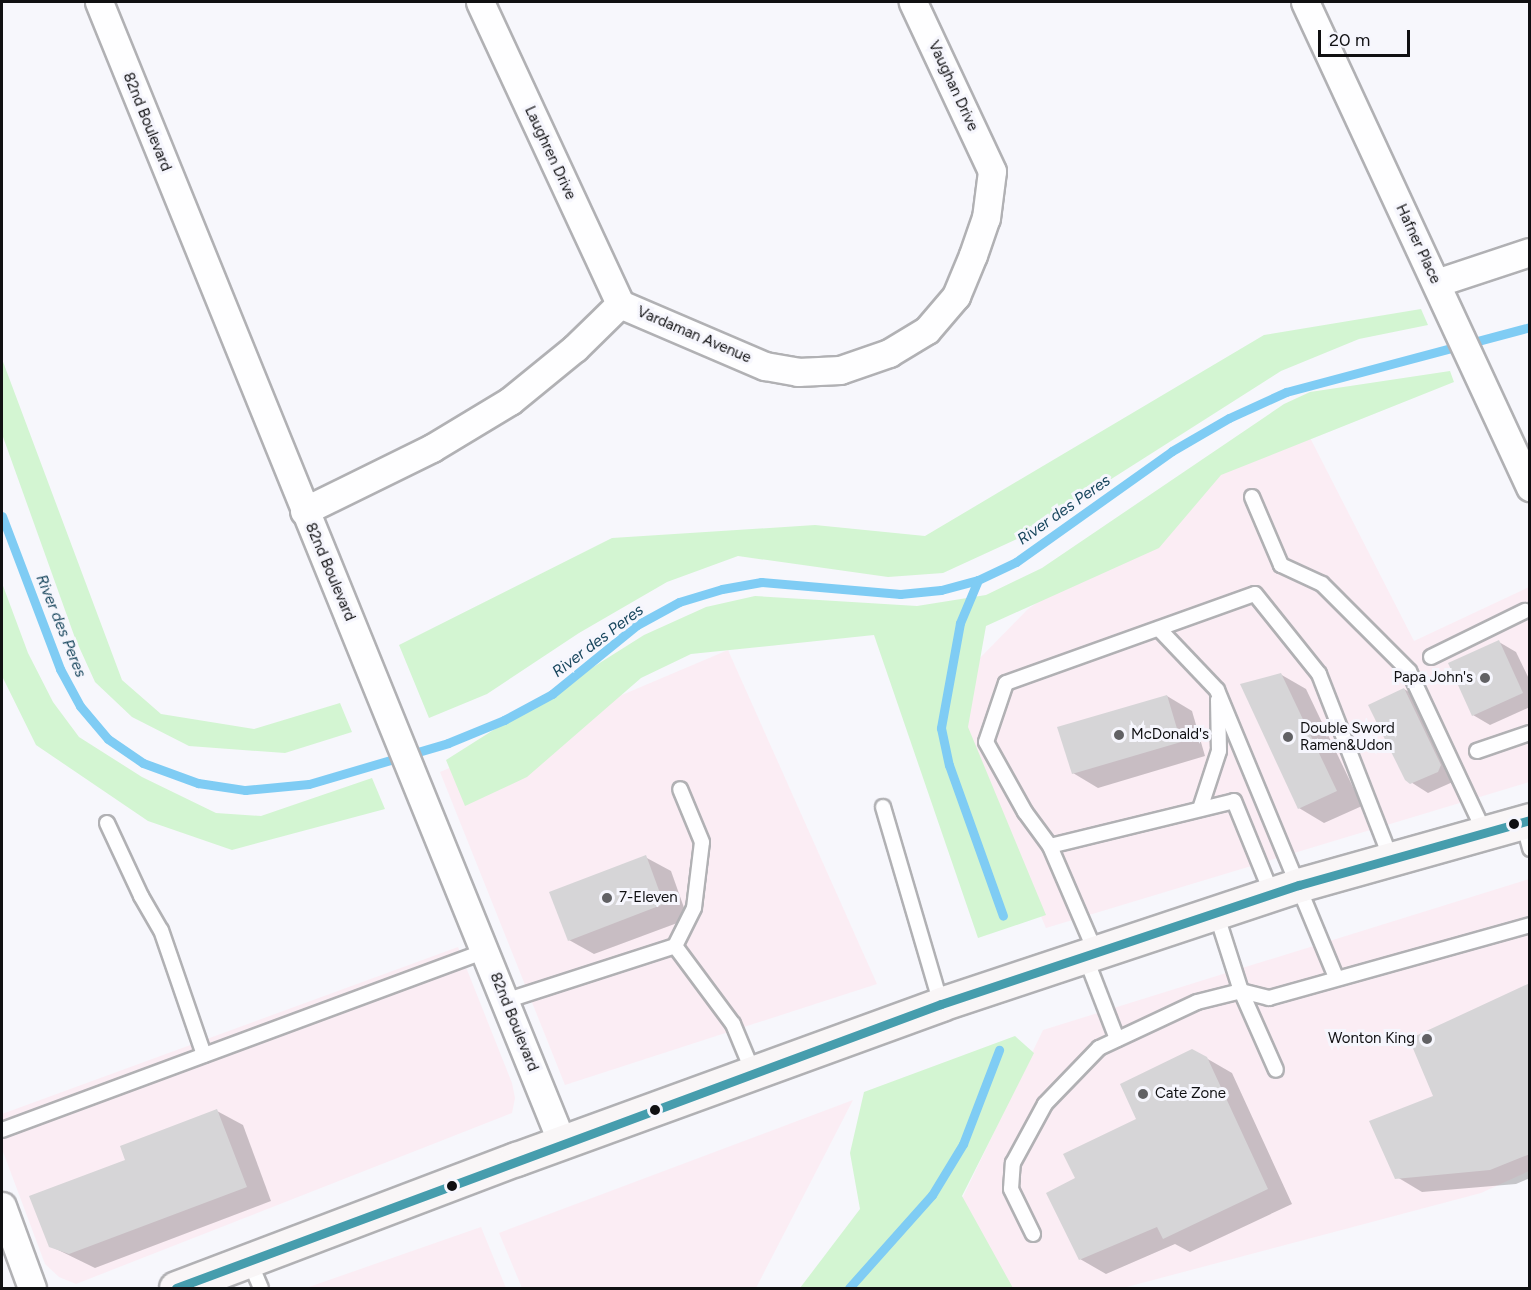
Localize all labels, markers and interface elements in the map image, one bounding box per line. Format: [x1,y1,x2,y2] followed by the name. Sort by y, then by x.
[1321,18,1412,56] scale bar
[1329,29,1370,51] text: 20 m
[924,38,982,134] street label: Vaughan Drive
[119,70,175,174] street label: 82nd Boulevard
[520,103,580,203] street label: Laughren Drive
[1392,201,1444,287] street label: Hafner Place
[634,303,754,367] street label: Vardaman Avenue
[1014,471,1114,549] water label: River des Peres
[301,520,359,624] street label: 82nd Boulevard
[32,572,90,680] water label: River des Peres
[549,600,647,682] water label: River des Peres
[1393,669,1473,687] place label: Papa John's
[1478,671,1492,685] marker: Papa John's
[1300,719,1395,754] place label: Double Sword Ramen&Udon
[1131,726,1209,744] place label: McDonald's
[1112,728,1126,742] marker: McDonald's
[1281,730,1295,744] marker: Double Sword Ramen&Udon
[1508,818,1520,830] unlabelled marker
[619,889,678,907] place label: 7-Eleven
[600,891,614,905] marker: 7-Eleven
[486,970,542,1074] street label: 82nd Boulevard
[1328,1030,1415,1048] place label: Wonton King
[1420,1032,1434,1046] marker: Wonton King
[1155,1085,1226,1103] place label: Cate Zone
[1136,1087,1150,1101] marker: Cate Zone
[649,1104,661,1116] unlabelled marker
[446,1180,458,1192] unlabelled marker

